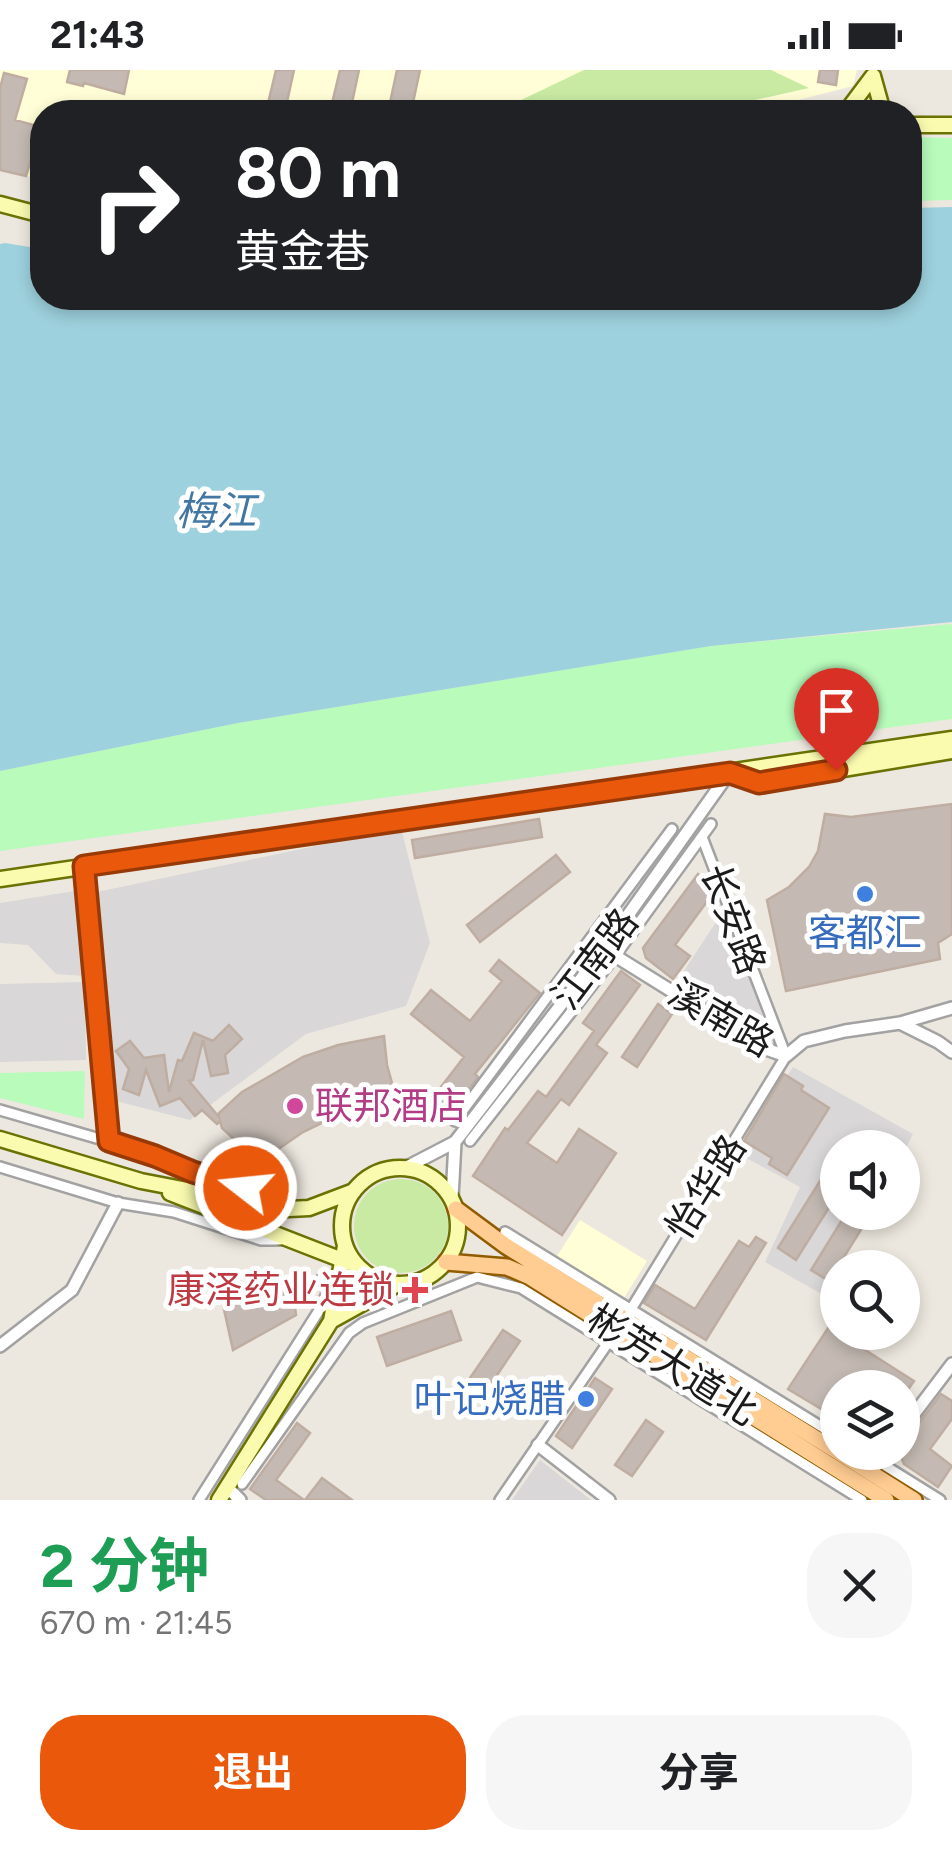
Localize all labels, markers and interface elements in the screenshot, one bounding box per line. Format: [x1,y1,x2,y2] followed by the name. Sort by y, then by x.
[50,12,145,58] text: 21:43
[235,130,401,215] text: 80 m
[70,140,200,270] icon: right
[235,224,370,278] text: 黄金巷
[176,487,260,535] water label: 梅江
[794,668,879,771] pin
[809,683,864,738] icon: arrive
[691,858,775,980] street label: 长安路
[854,883,876,905] marker: 客都汇
[542,900,648,1018] street label: 江南路
[808,910,922,956] place label: 客都汇
[660,970,782,1066] street label: 溪南路
[315,1083,467,1129] place label: 联邦酒店
[284,1095,306,1117] marker: 联邦酒店
[656,1126,756,1248] street label: 怡华路
[820,1130,920,1470] map controls
[820,1130,920,1230] button: sound
[194,1136,298,1240] position arrow
[820,1250,920,1350] button: search
[167,1267,395,1313] place label: 康泽药业连锁
[404,1279,426,1301] marker: 康泽药业连锁
[579,1295,765,1435] street label: 彬芳大道北
[820,1370,920,1470] button: layers
[414,1376,566,1422] place label: 叶记烧腊
[575,1388,597,1410] marker: 叶记烧腊
[40,1530,209,1602] text: 2 分钟
[807,1533,912,1638] button: close
[40,1604,232,1642] text: 670 m · 21:45
[40,1715,466,1830] button: 退出
[486,1715,912,1830] button: 分享

